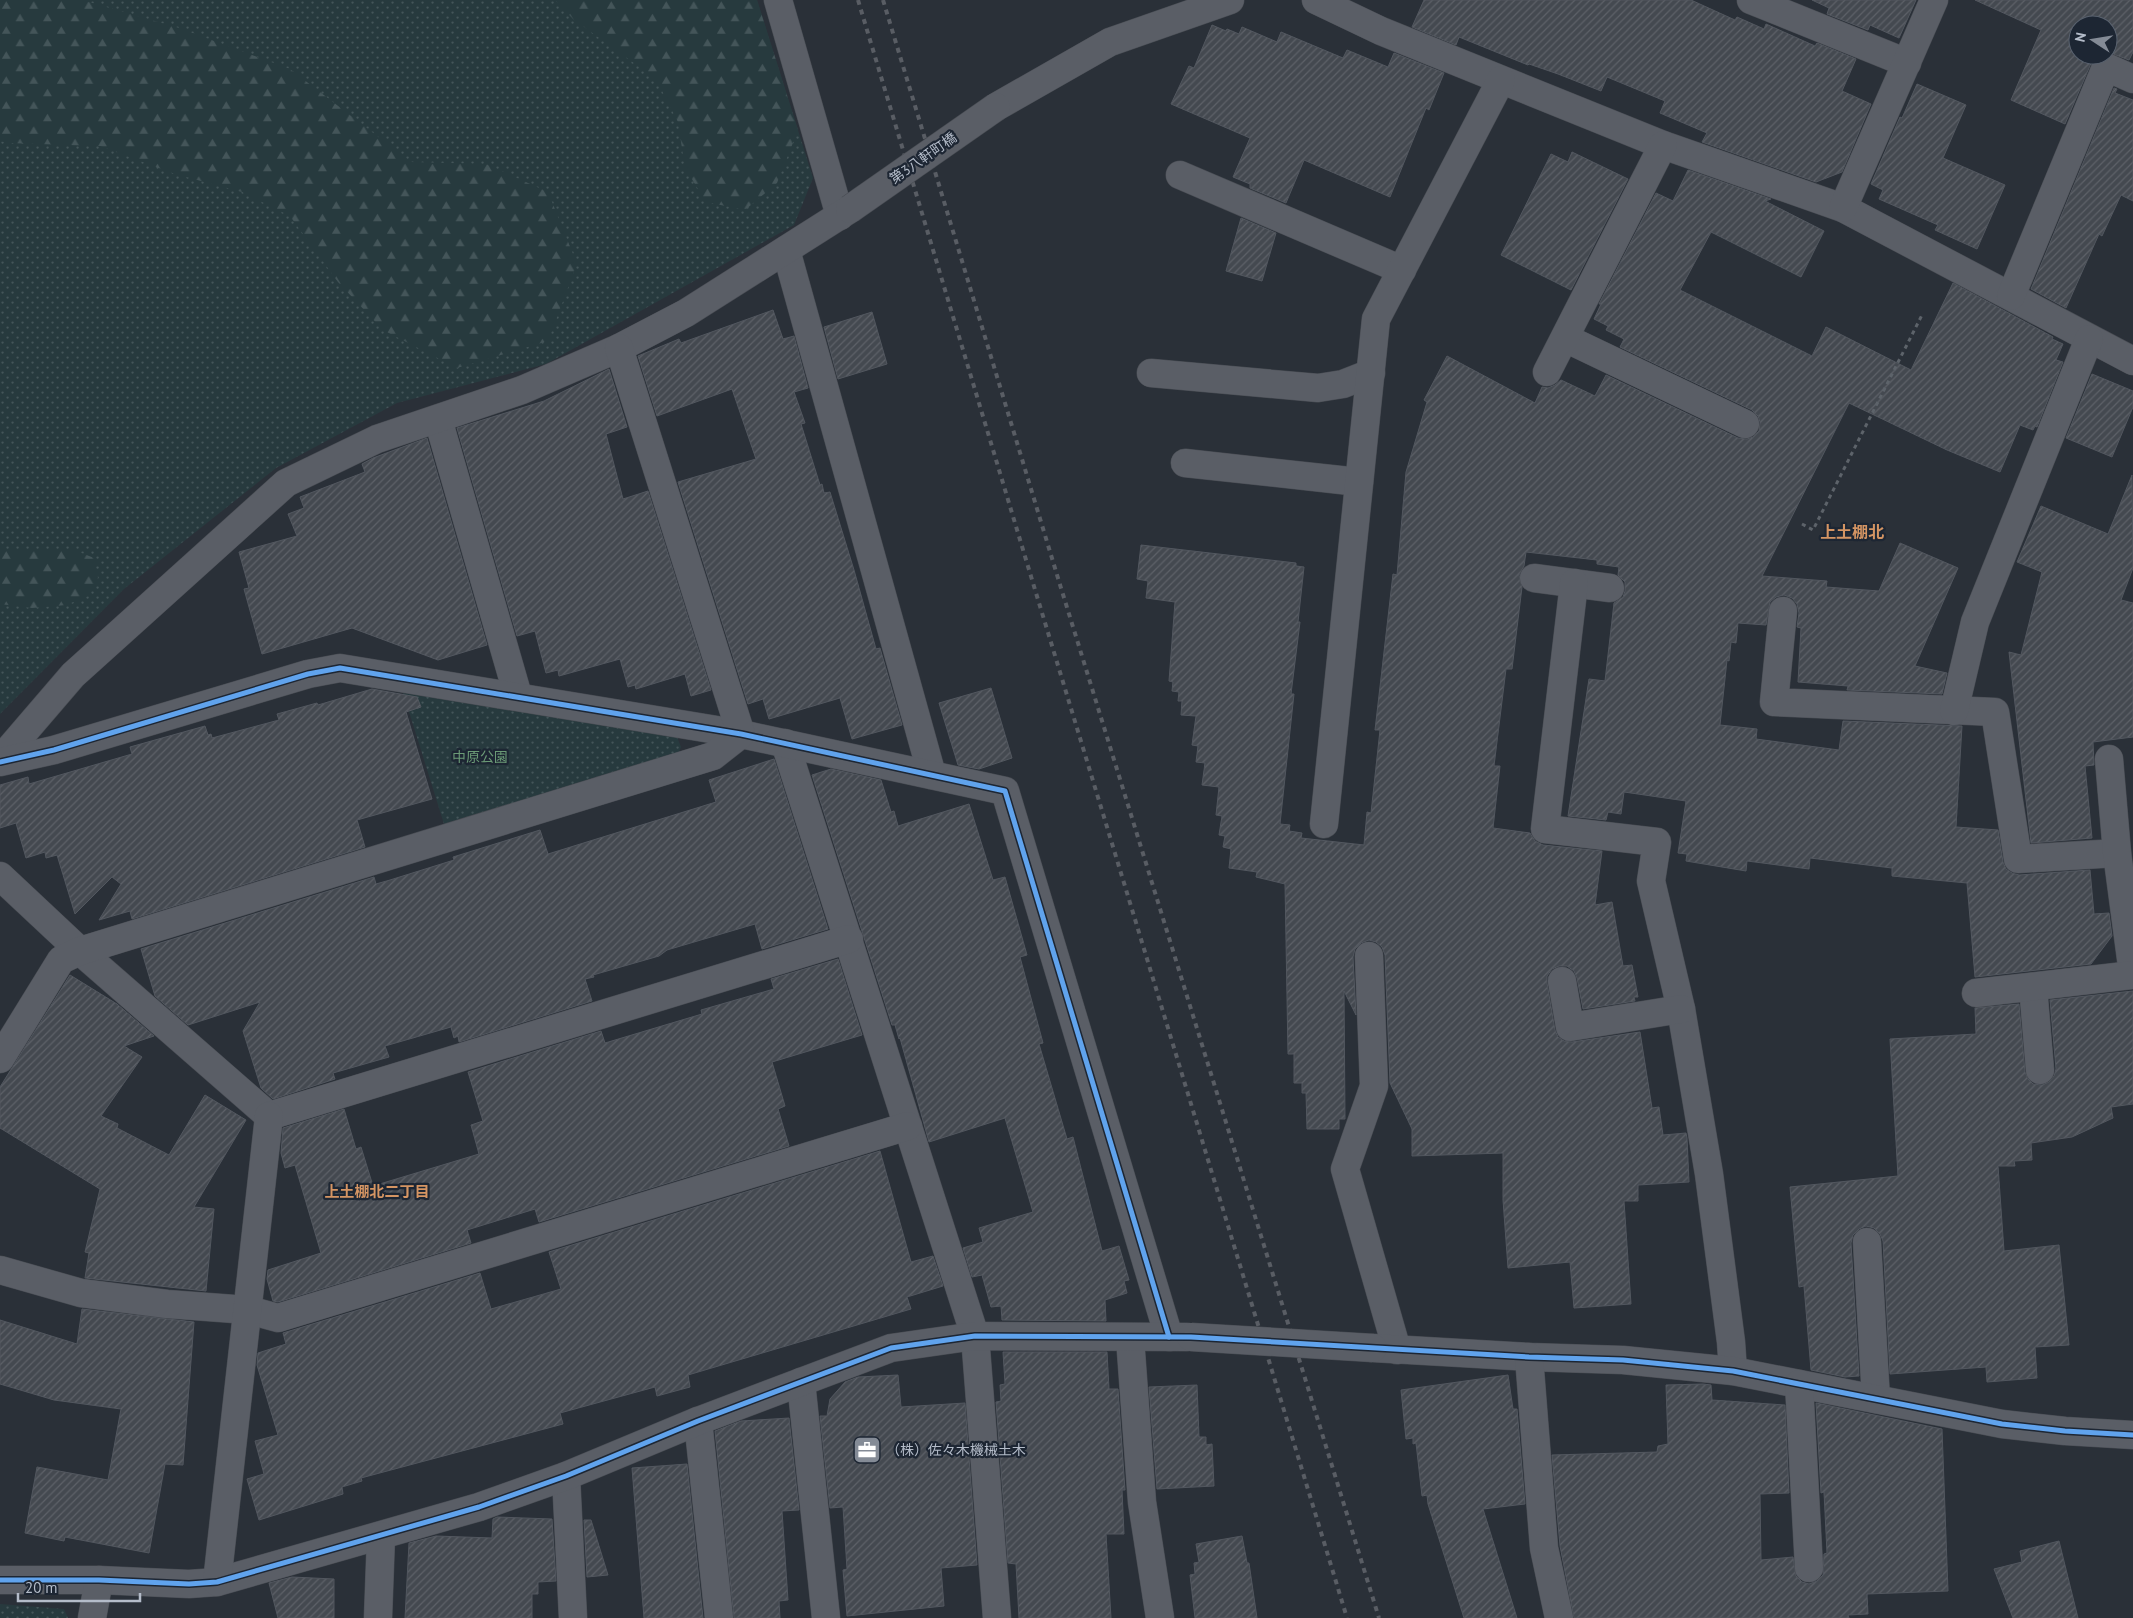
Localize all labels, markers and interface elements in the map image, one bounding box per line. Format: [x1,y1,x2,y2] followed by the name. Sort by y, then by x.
[2068,15,2118,65] north arrow
[2071,31,2090,44] text: N
[886,128,960,188] street label: 第3八軒町橋
[1820,522,1884,542] district label: 上土棚北
[452,748,508,766] park label: 中原公園
[324,1182,430,1201] district label: 上土棚北二丁目
[852,1435,882,1465] office icon: （株）佐々木機械土木
[886,1441,1026,1459] place label: （株）佐々木機械土木
[18,1570,140,1602] scale bar
[25,1578,58,1597] text: 20 m

